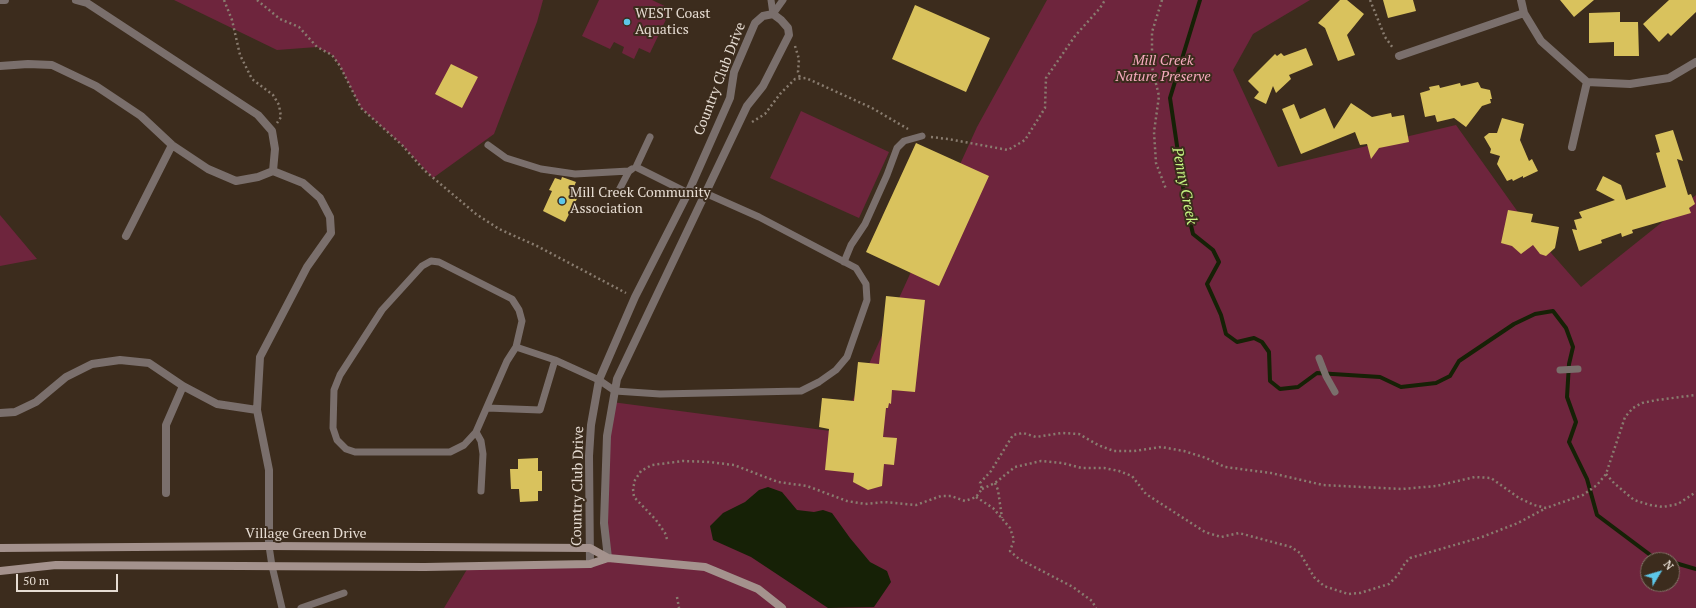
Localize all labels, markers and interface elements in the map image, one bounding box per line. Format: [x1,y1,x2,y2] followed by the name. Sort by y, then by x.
[635,6,711,38] place label: WEST Coast Aquatics
[622,17,632,27] marker: WEST Coast Aquatics
[691,20,749,138] street label: Country Club Drive
[1115,53,1211,86] park label: Mill Creek Nature Preserve
[1168,146,1200,226] water label: Penny Creek
[570,185,711,218] place label: Mill Creek Community Association
[557,196,567,206] marker: Mill Creek Community Association
[569,426,587,546] street label: Country Club Drive
[245,526,367,542] street label: Village Green Drive
[1640,552,1680,592] north arrow
[1661,558,1677,573] text: N
[18,566,120,592] scale bar
[23,573,49,588] text: 50 m

